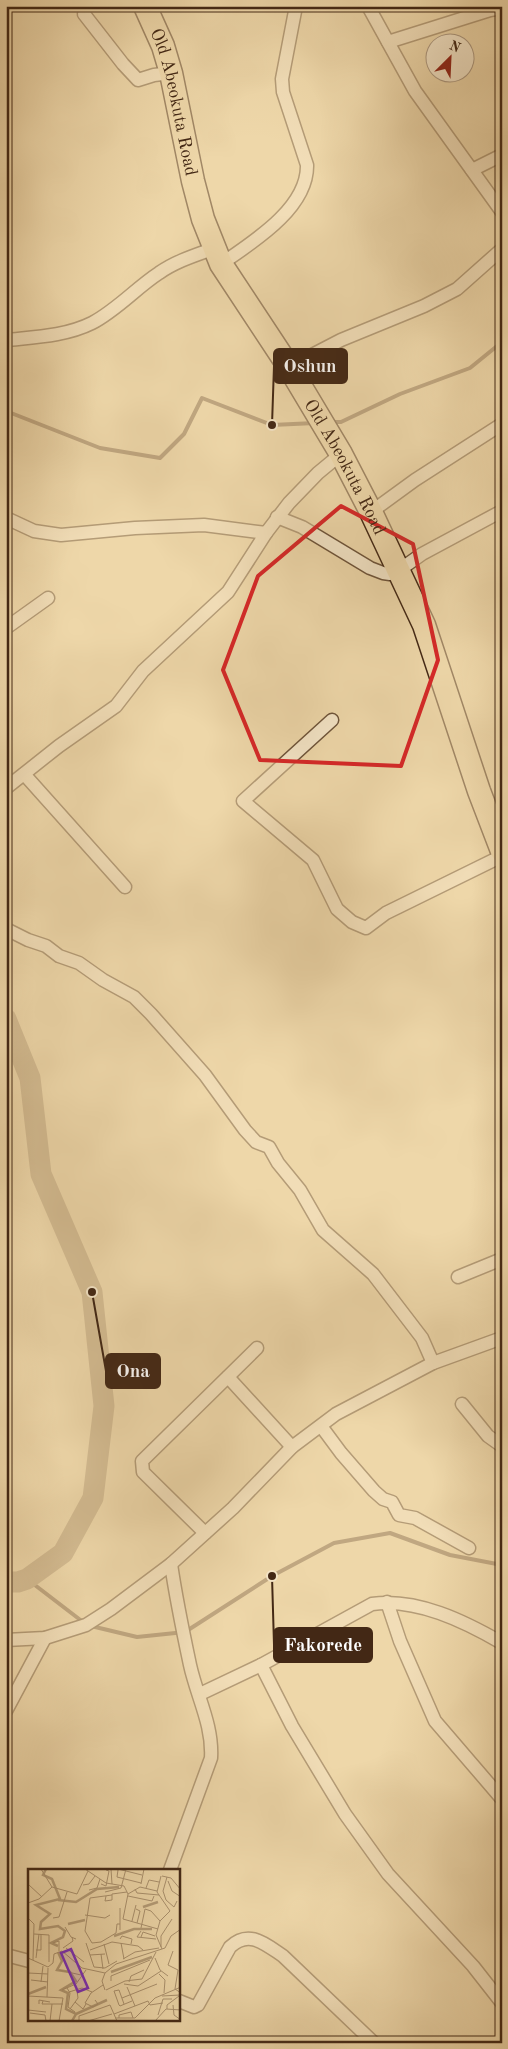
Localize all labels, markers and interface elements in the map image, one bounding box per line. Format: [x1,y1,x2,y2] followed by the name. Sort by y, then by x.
[146,26,200,178] street label: Old Abeokuta Road
[426,32,476,82] north arrow
[447,38,463,56] text: N
[274,349,347,383] callout: Oshun
[283,358,337,377] text: Oshun
[300,396,388,538] street label: Old Abeokuta Road
[106,1354,160,1388] callout: Ona
[116,1363,150,1382] text: Ona
[274,1628,372,1662] callout: Fakorede
[284,1637,362,1656] text: Fakorede
[28,1869,180,2022] inset map

